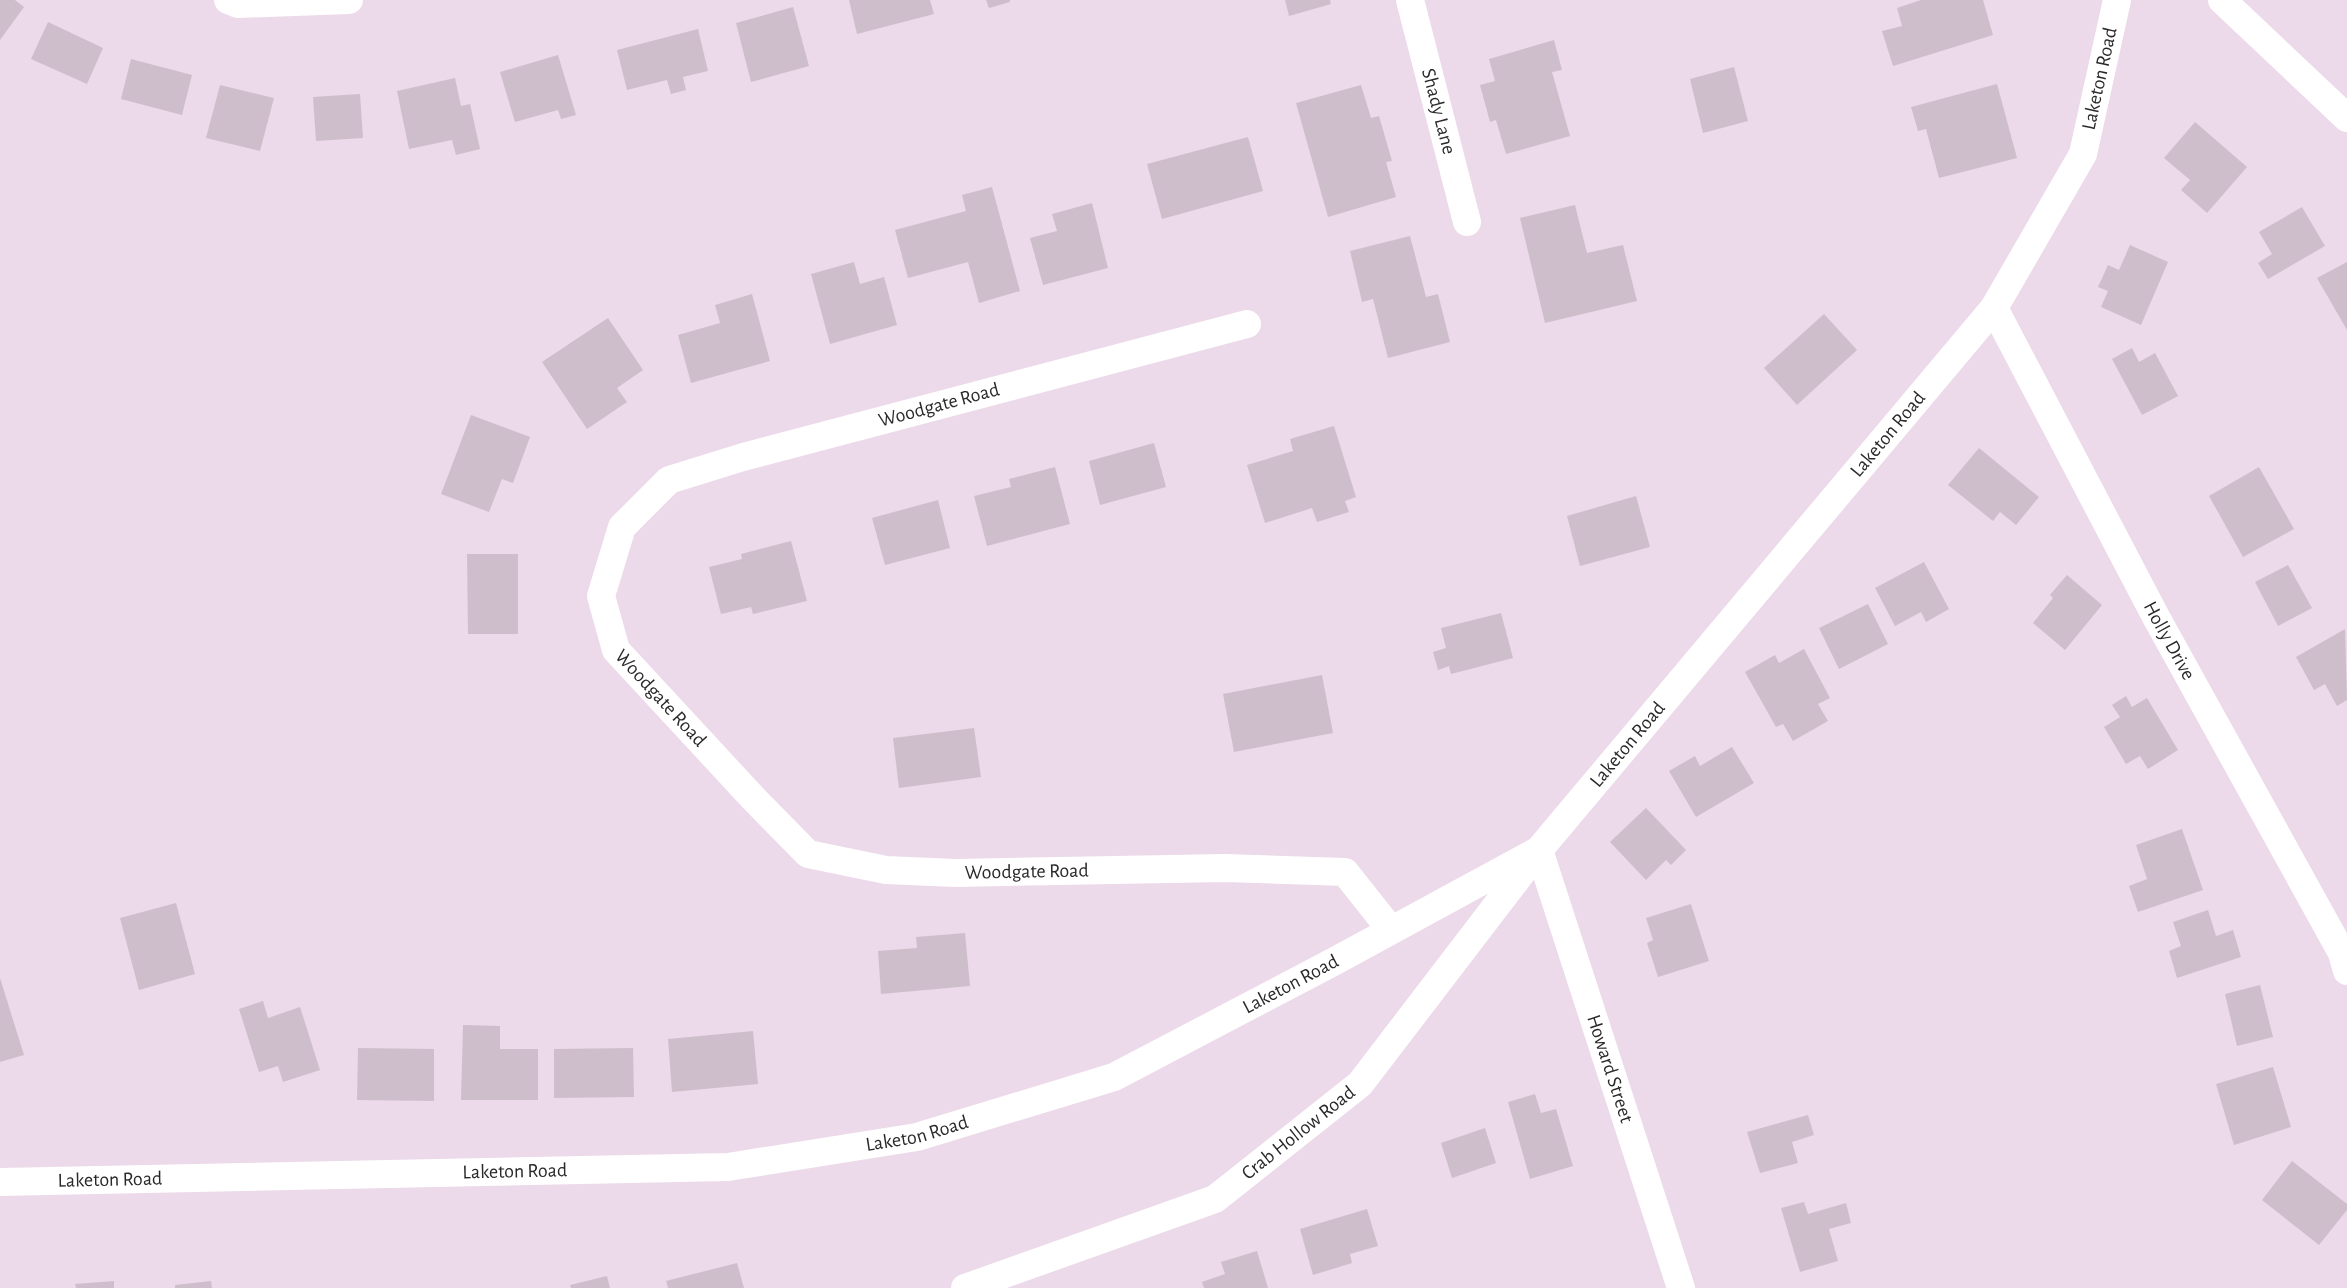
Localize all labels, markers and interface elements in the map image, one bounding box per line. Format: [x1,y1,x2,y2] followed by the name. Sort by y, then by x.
[2079,25,2121,132] street label: Laketon Road
[1418,66,1459,157] street label: Shady Lane
[876,379,1002,431] street label: Woodgate Road
[1847,388,1929,481] street label: Laketon Road
[2140,598,2199,683] street label: Holly Drive
[611,646,710,751] street label: Woodgate Road
[1586,698,1669,791] street label: Laketon Road
[964,861,1089,883] street label: Woodgate Road
[1240,951,1342,1017] street label: Laketon Road
[1583,1012,1637,1126] street label: Howard Street
[1238,1082,1359,1184] street label: Crab Hollow Road
[864,1112,971,1155] street label: Laketon Road
[462,1160,567,1182] street label: Laketon Road
[57,1169,163,1191] street label: Laketon Road

